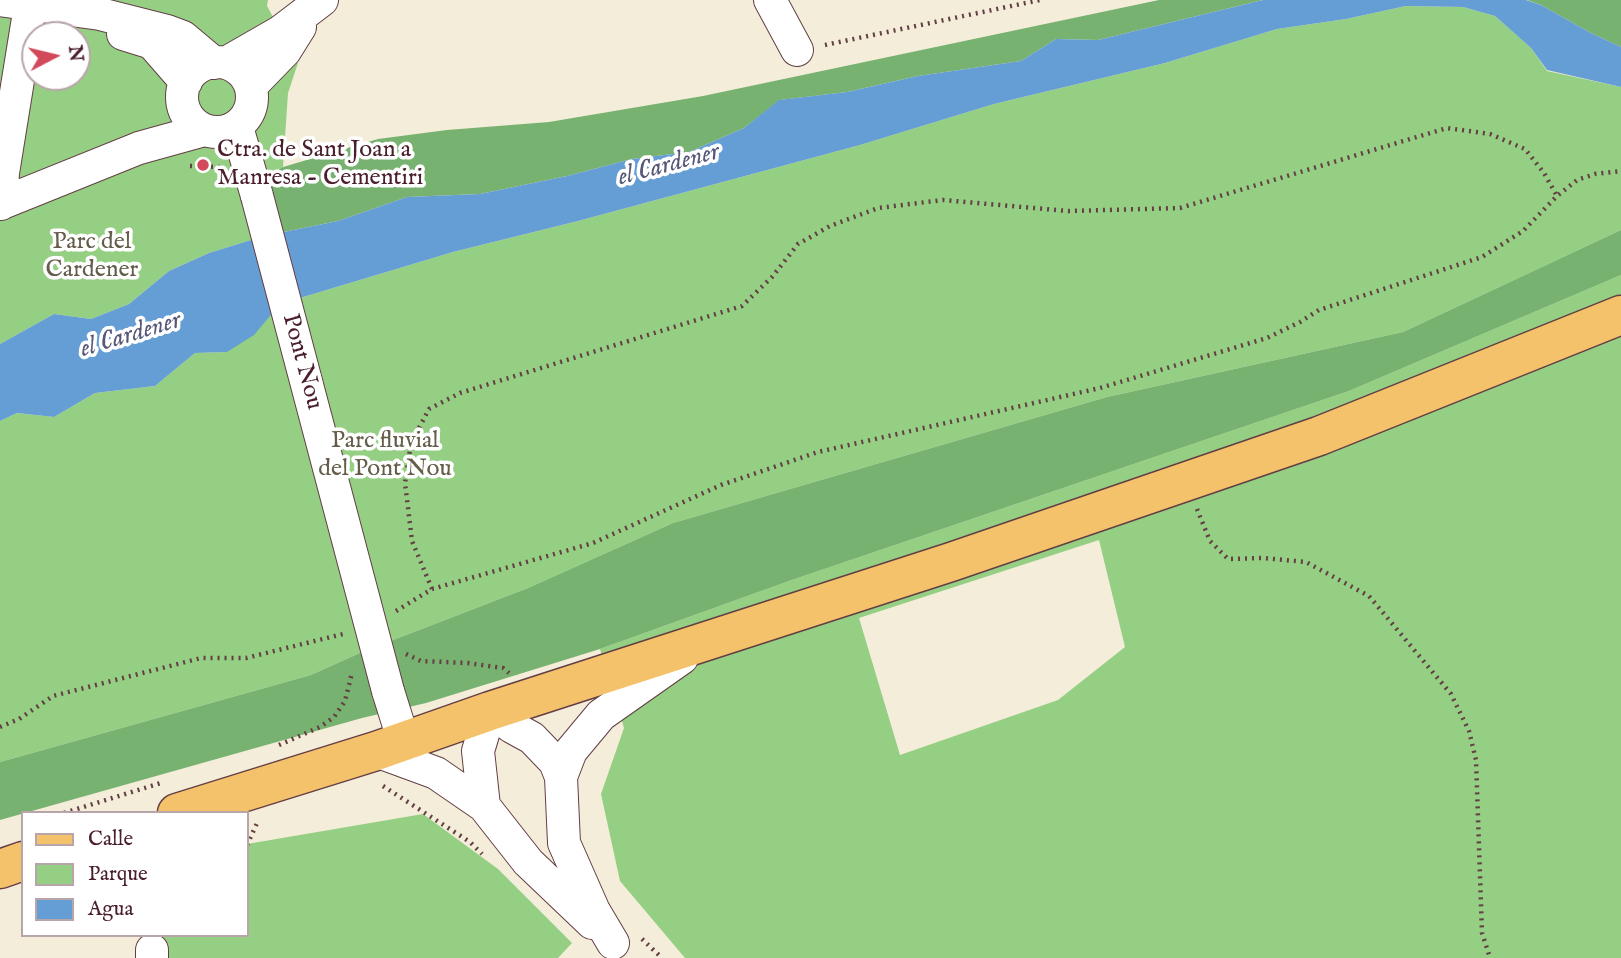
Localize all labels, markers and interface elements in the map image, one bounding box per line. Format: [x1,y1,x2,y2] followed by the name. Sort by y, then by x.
[21,21,91,91] north arrow
[62,44,88,63] text: N
[217,137,423,193] place label: Ctra. de Sant Joan a Manresa - Cementiri
[615,137,723,195] water label: el Cardener
[195,157,211,173] marker: Ctra. de Sant Joan a Manresa - Cementiri
[46,229,138,285] park label: Parc del Cardener
[77,306,185,366] water label: el Cardener
[274,311,328,413] street label: Pont Nou
[318,428,452,484] park label: Parc fluvial del Pont Nou
[21,811,248,937] legend
[88,826,133,853] text: Calle
[88,861,148,888] text: Parque
[88,896,134,923] text: Agua

